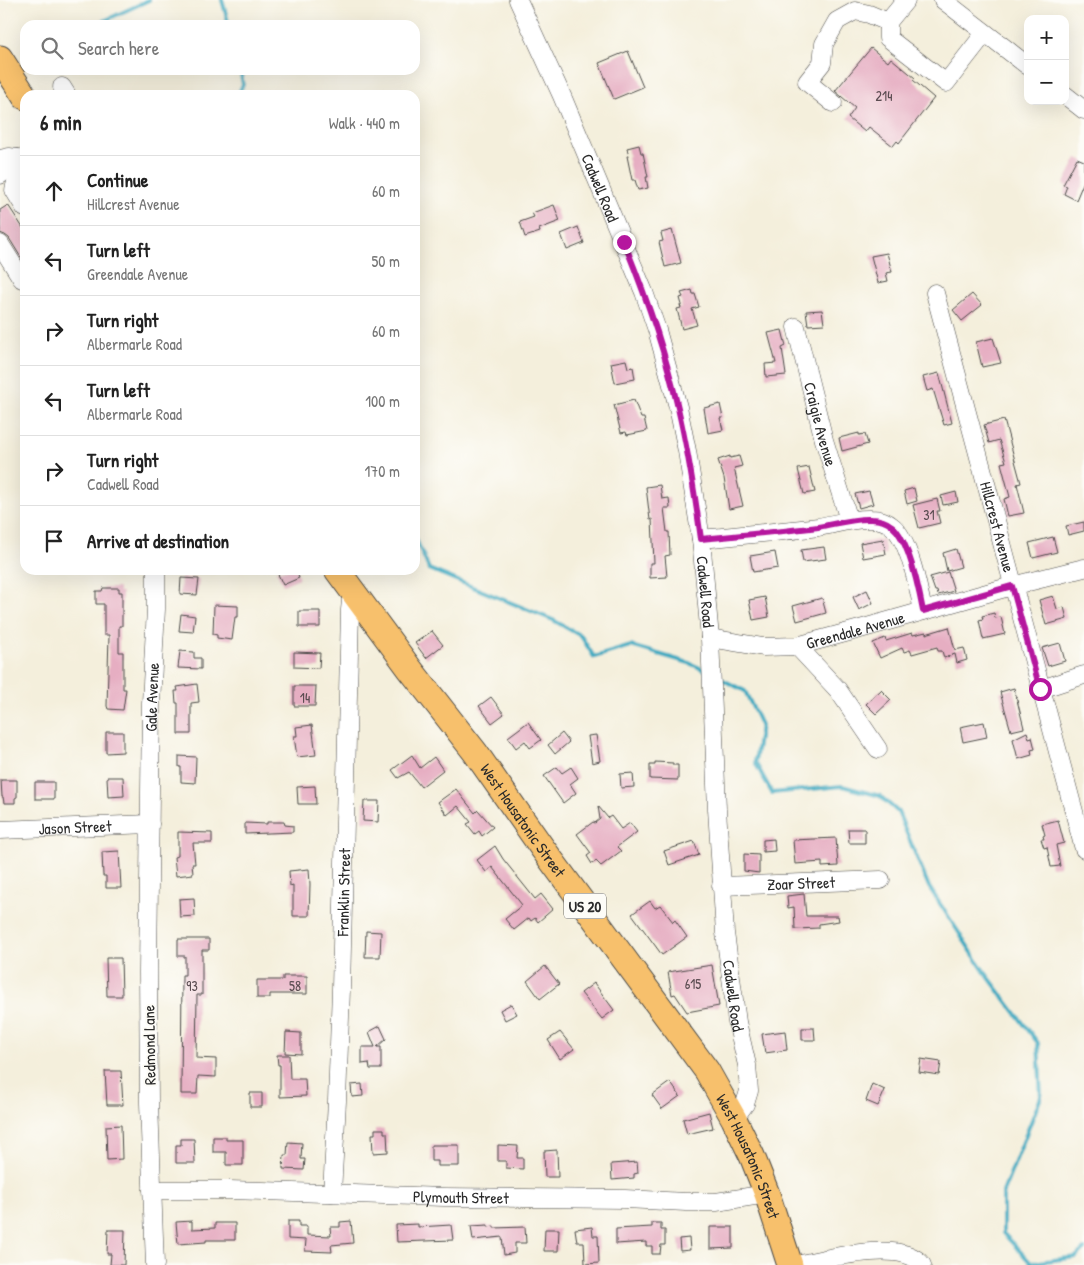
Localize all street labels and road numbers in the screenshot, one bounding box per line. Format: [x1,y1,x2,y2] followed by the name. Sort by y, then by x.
[576,150,624,225] street label: Cadwell Road
[799,380,843,469] street label: Craigie Avenue
[975,479,1020,575] street label: Hillcrest Avenue
[692,555,720,629] street label: Cadwell Road
[803,606,908,654] street label: Greendale Avenue
[140,662,164,732] street label: Gale Avenue
[475,759,571,882] street label: West Housatonic Street
[38,815,112,839] street label: Jason Street
[331,847,355,938] street label: Franklin Street
[767,871,836,895] street label: Zoar Street
[564,894,606,918] road number: US 20
[718,958,750,1034] street label: Cadwell Road
[137,1004,161,1085] street label: Redmond Lane
[711,1090,785,1222] street label: West Housatonic Street
[413,1185,509,1209] street label: Plymouth Street

